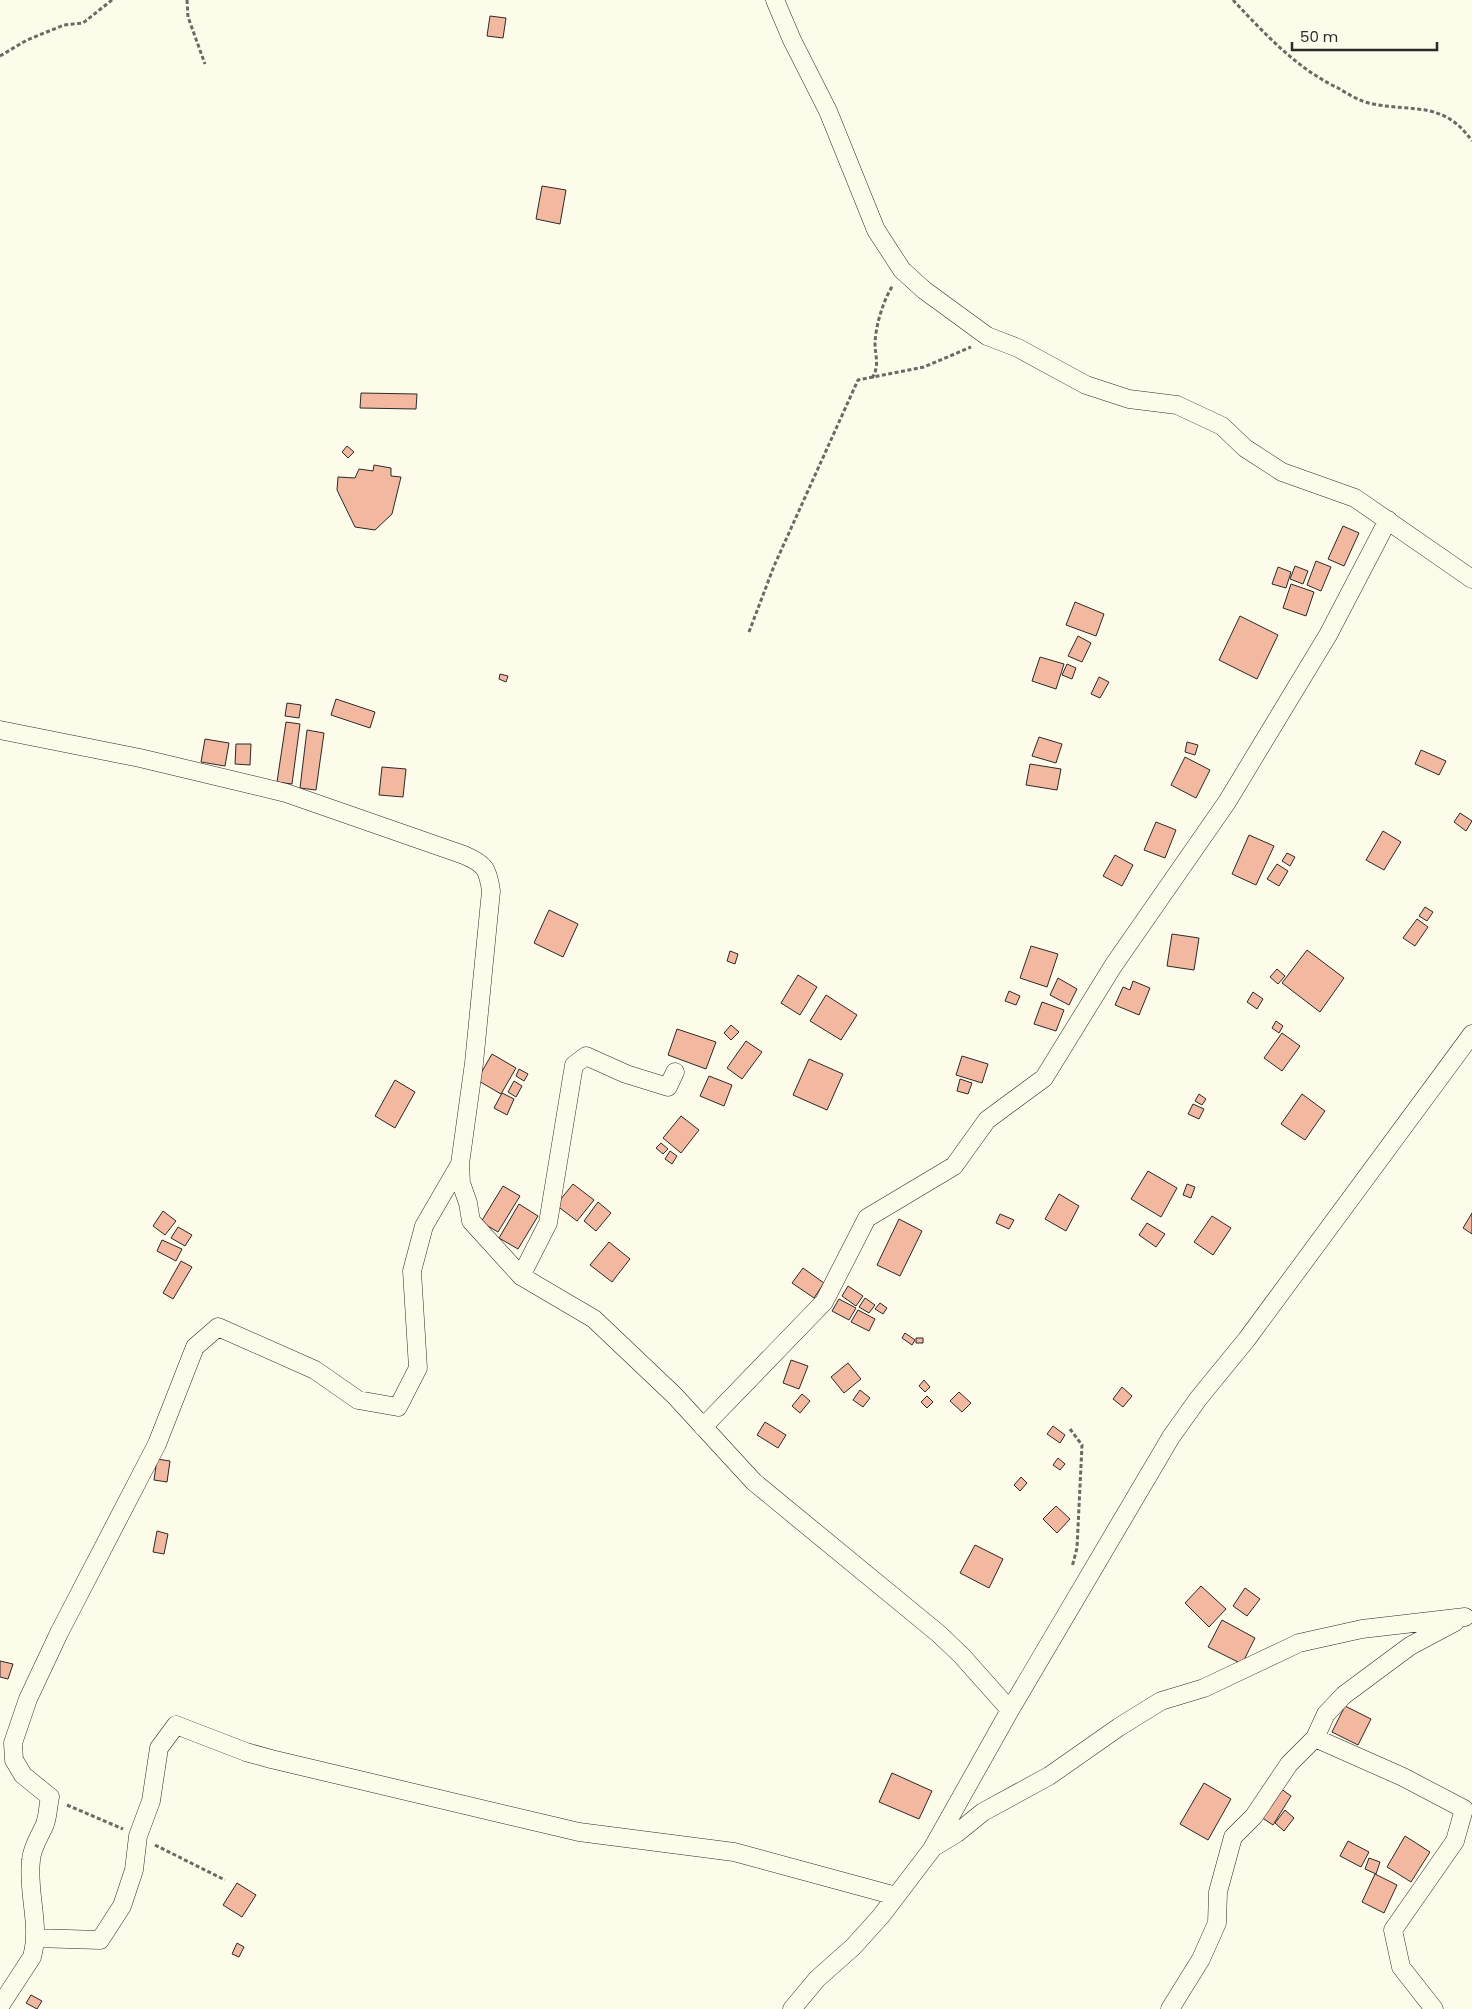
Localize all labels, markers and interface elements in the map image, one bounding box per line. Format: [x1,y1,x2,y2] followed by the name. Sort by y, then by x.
[1292,20,1437,52] scale bar
[1300,26,1338,47] text: 50 m

